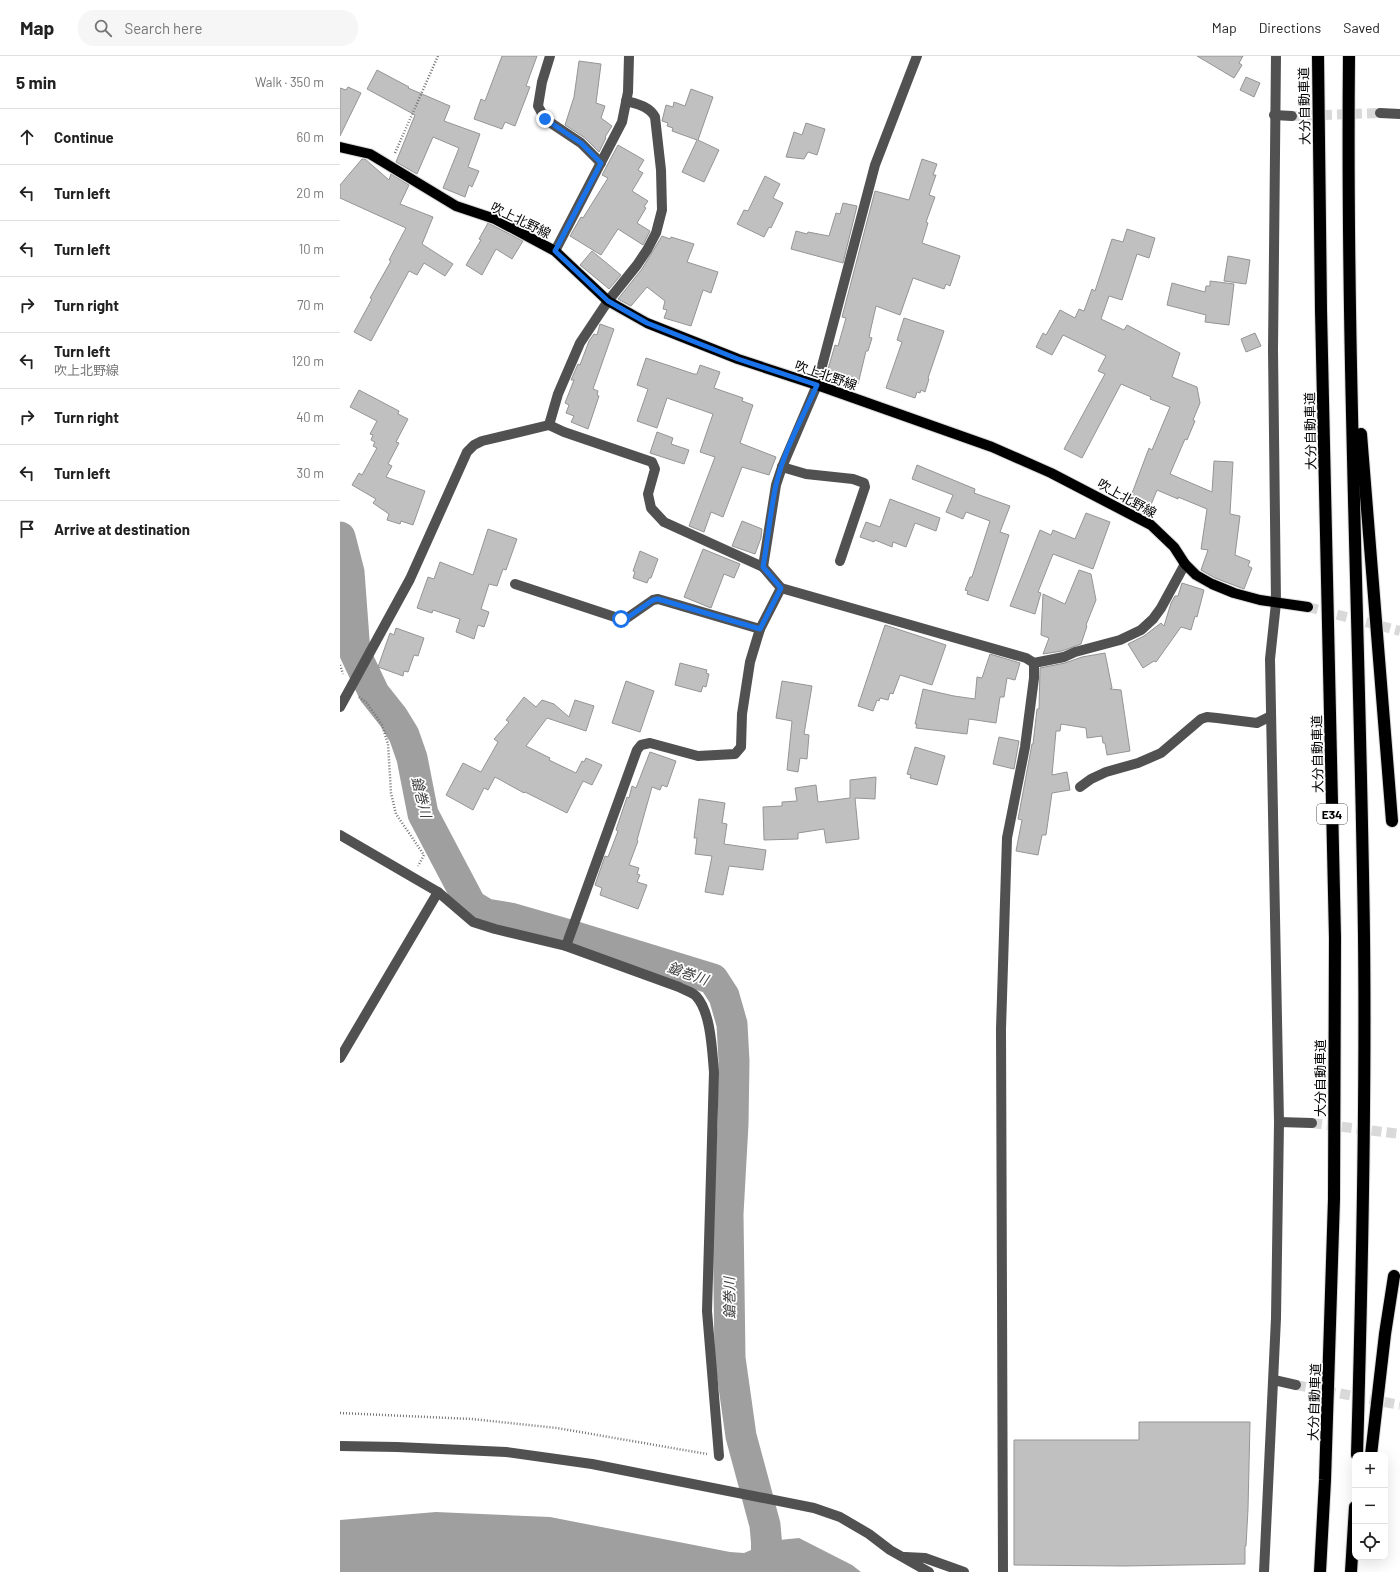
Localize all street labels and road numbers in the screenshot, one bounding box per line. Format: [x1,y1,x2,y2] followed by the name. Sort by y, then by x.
[1295,67,1313,145] street label: 大分自動車道
[488,199,554,241] street label: 吹上北野線
[793,357,859,393] street label: 吹上北野線
[1301,392,1319,470] street label: 大分自動車道
[1095,475,1159,521] street label: 吹上北野線
[1308,715,1326,793] street label: 大分自動車道
[1317,804,1347,824] road number: E34
[1312,1039,1328,1117] street label: 大分自動車道
[1305,1363,1323,1441] street label: 大分自動車道

